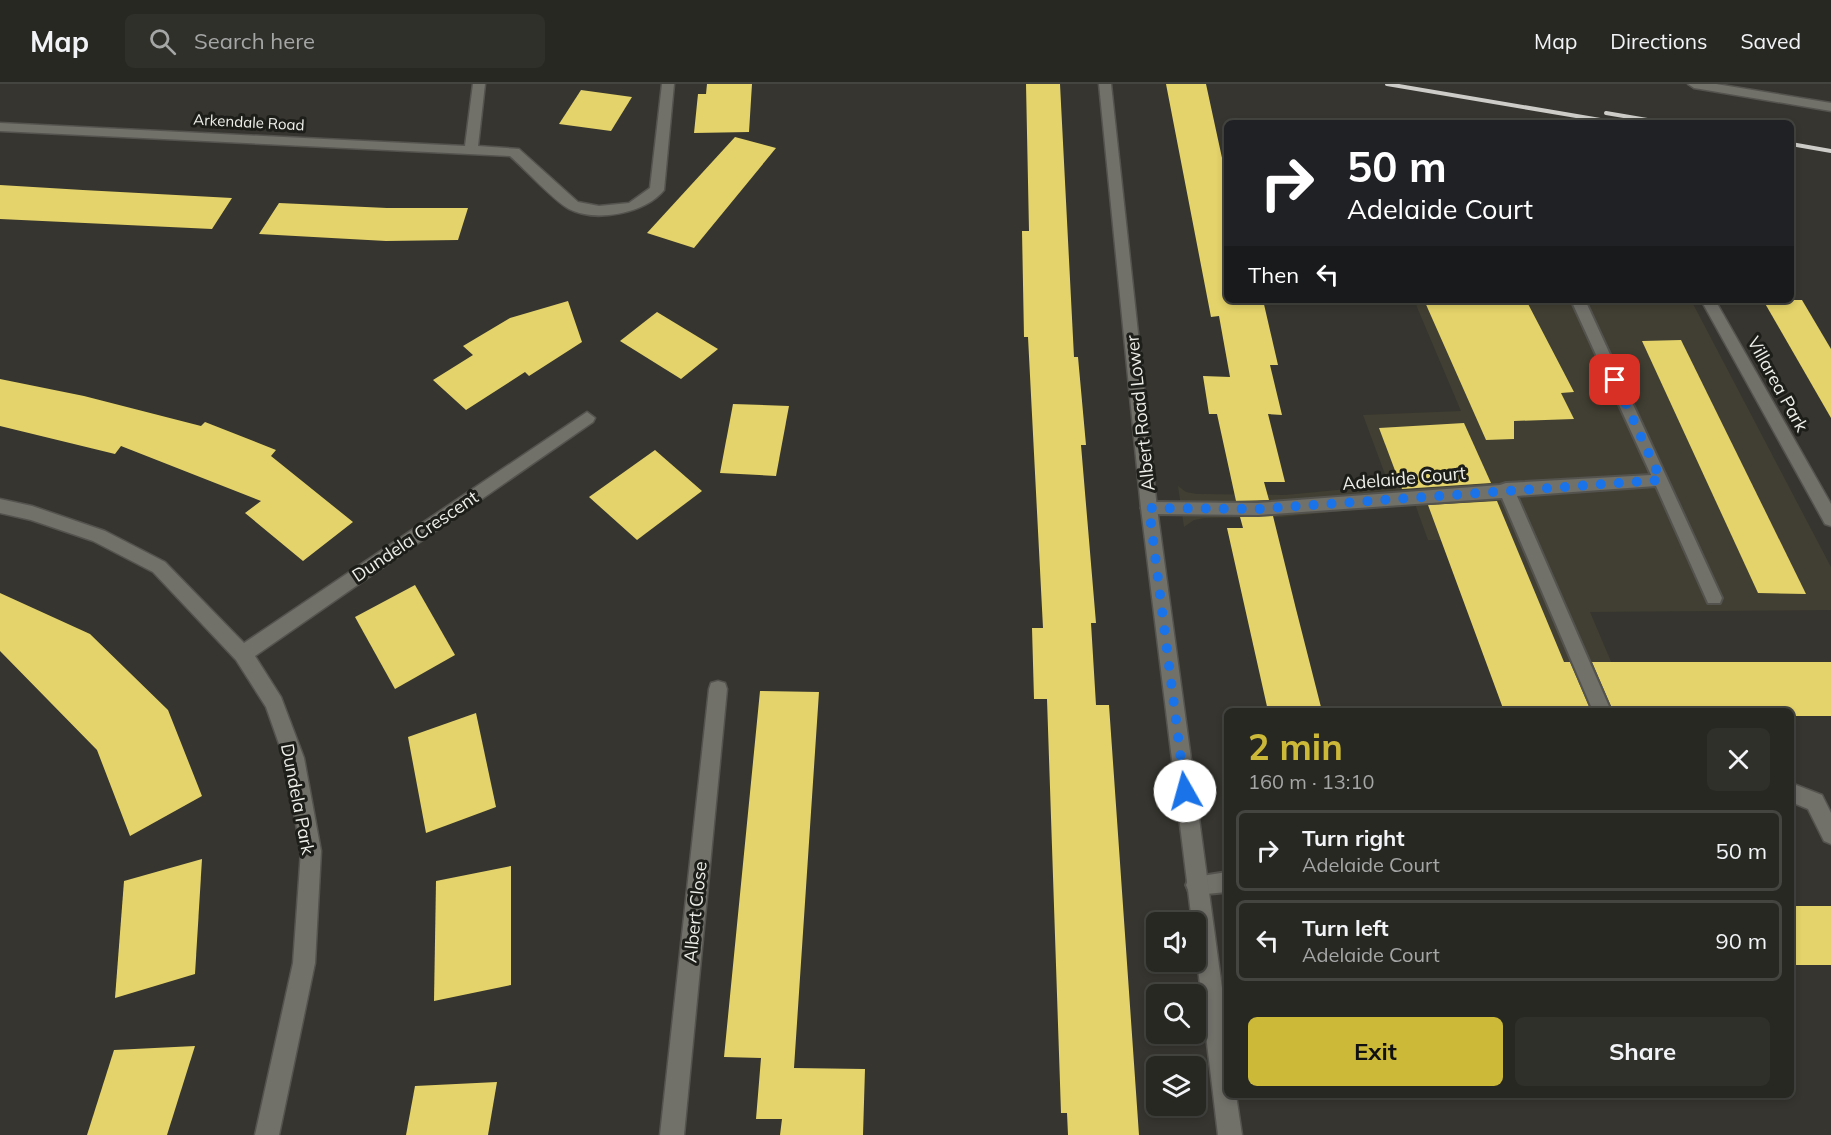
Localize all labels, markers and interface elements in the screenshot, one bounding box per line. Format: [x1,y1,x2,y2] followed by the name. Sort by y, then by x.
[125,14,545,68] search box
[30,24,89,59] text: Map
[146,25,179,58] icon: search
[194,27,315,55] text: Search here
[1534,28,1577,54] text: Map
[1610,28,1707,54] text: Directions
[1740,28,1801,54] text: Saved
[193,110,305,134] street label: Arkendale Road
[1347,140,1447,193] text: 50 m
[1248,144,1326,222] icon: right
[1347,192,1533,226] text: Adelaide Court
[1311,258,1344,291] icon: left
[1248,261,1299,289] text: Then
[1742,332,1814,436] street label: Villarea Park
[1120,333,1160,492] street label: Albert Road Lower
[1589,354,1640,405] pin
[1598,363,1631,396] icon: arrive
[1341,461,1467,495] street label: Adelaide Court
[347,485,483,587] street label: Dundela Crescent
[1248,724,1343,769] text: 2 min
[1707,728,1770,791] button: close
[276,742,320,857] street label: Dundela Park
[1153,759,1217,823] position arrow
[1248,769,1374,794] text: 160 m · 13:10
[1302,824,1405,852] text: Turn right
[1251,834,1284,867] icon: right
[1716,837,1767,865] text: 50 m
[1302,852,1440,877] text: Adelaide Court
[678,860,712,964] street label: Albert Close
[1146,912,1206,1116] map controls
[1146,912,1206,972] button: sound
[1302,914,1389,942] text: Turn left
[1251,924,1284,957] icon: left
[1716,927,1767,955] text: 90 m
[1302,942,1440,967] text: Adelaide Court
[1146,984,1206,1044] button: search
[1248,1017,1503,1086] button: Exit
[1515,1017,1770,1086] button: Share
[1146,1056,1206,1116] button: layers

